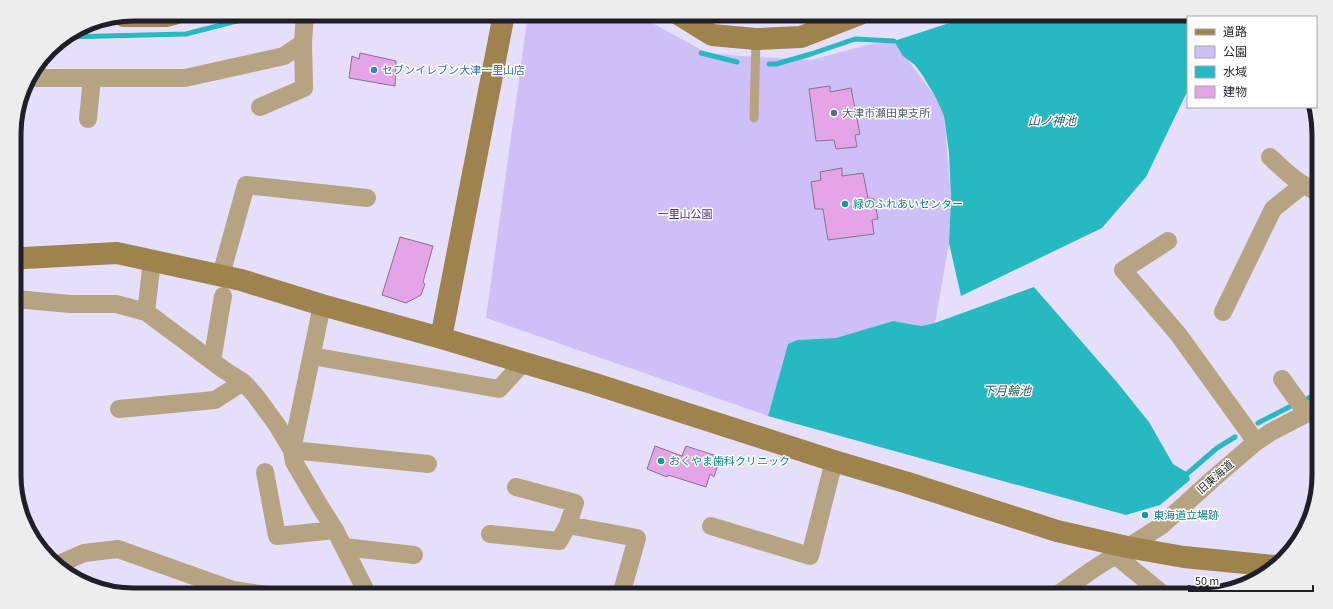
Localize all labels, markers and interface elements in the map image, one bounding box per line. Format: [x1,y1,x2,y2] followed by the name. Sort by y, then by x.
[1187,16,1317,108] legend
[1223,24,1247,41] text: 道路
[1223,44,1247,61] text: 公園
[382,63,525,78] place label: セブンイレブン大津一里山店
[1223,64,1247,81] text: 水域
[369,65,379,75] marker: セブンイレブン大津一里山店
[1223,84,1247,101] text: 建物
[842,106,931,121] place label: 大津市瀬田東支所
[829,108,839,118] marker: 大津市瀬田東支所
[1028,113,1077,130] water label: 山ノ神池
[853,197,963,212] place label: 緑のふれあいセンター
[840,199,850,209] marker: 緑のふれあいセンター
[658,207,713,222] park label: 一里山公園
[983,383,1032,400] water label: 下月輪池
[669,454,790,469] place label: おくやま歯科クリニック
[656,456,666,466] marker: おくやま歯科クリニック
[1194,457,1237,497] street label: 旧東海道
[1153,508,1219,523] place label: 東海道立場跡
[1140,510,1150,520] marker: 東海道立場跡
[1189,567,1313,593] scale bar
[1195,573,1219,590] text: 50 m

